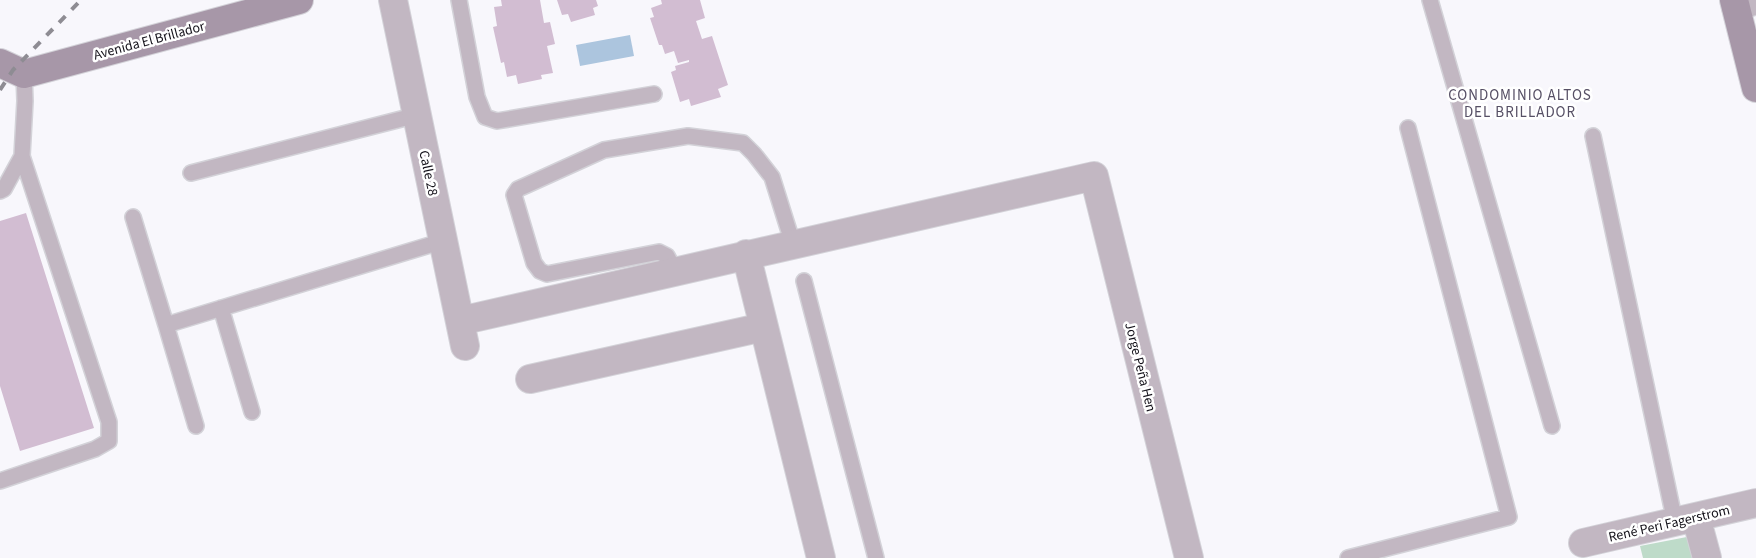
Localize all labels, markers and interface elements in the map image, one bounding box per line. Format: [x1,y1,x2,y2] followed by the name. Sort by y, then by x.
[91,16,207,65] street label: Avenida El Brillador
[1448,85,1592,123] district label: CONDOMINIO ALTOS DEL BRILLADOR
[413,149,443,198] street label: Calle 28
[1119,320,1161,414] street label: Jorge Peña Hen
[1606,500,1732,548] street label: René Peri Fagerstrom

